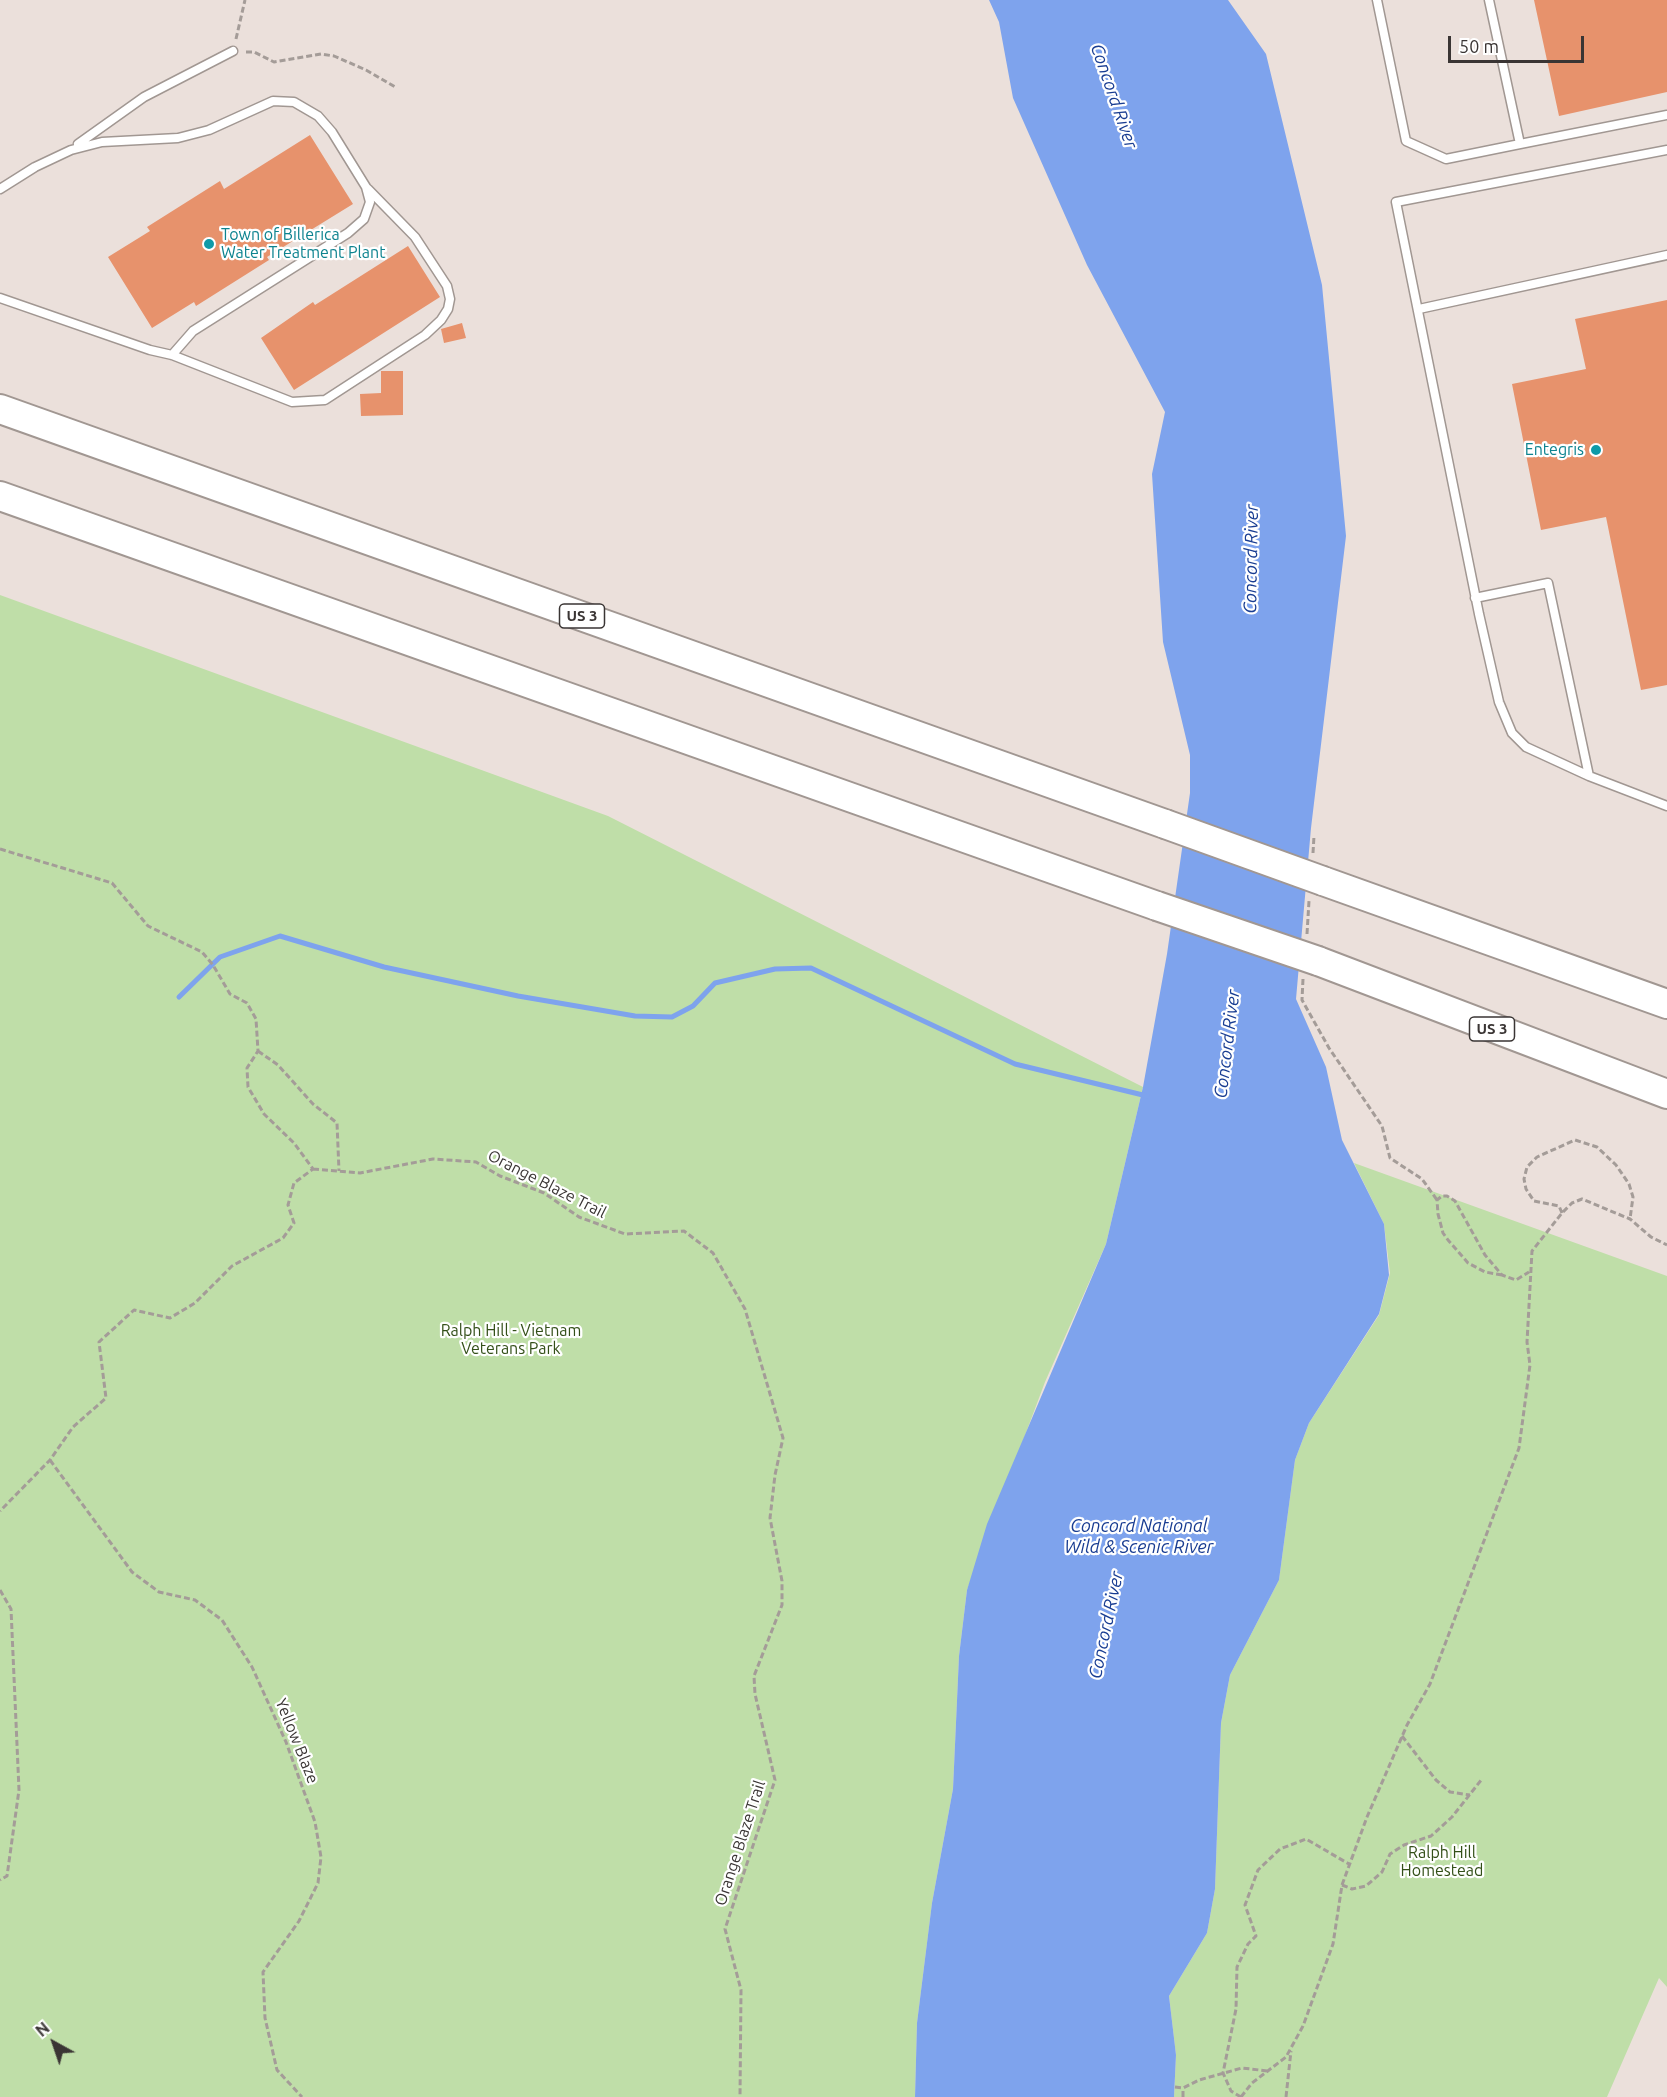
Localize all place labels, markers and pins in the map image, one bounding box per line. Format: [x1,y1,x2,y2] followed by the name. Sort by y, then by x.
[221,225,385,263] place label: Town of Billerica Water Treatment Plant
[202,237,216,251] marker: Town of Billerica Water Treatment Plant
[1525,440,1584,460] place label: Entegris
[1589,443,1603,457] marker: Entegris

